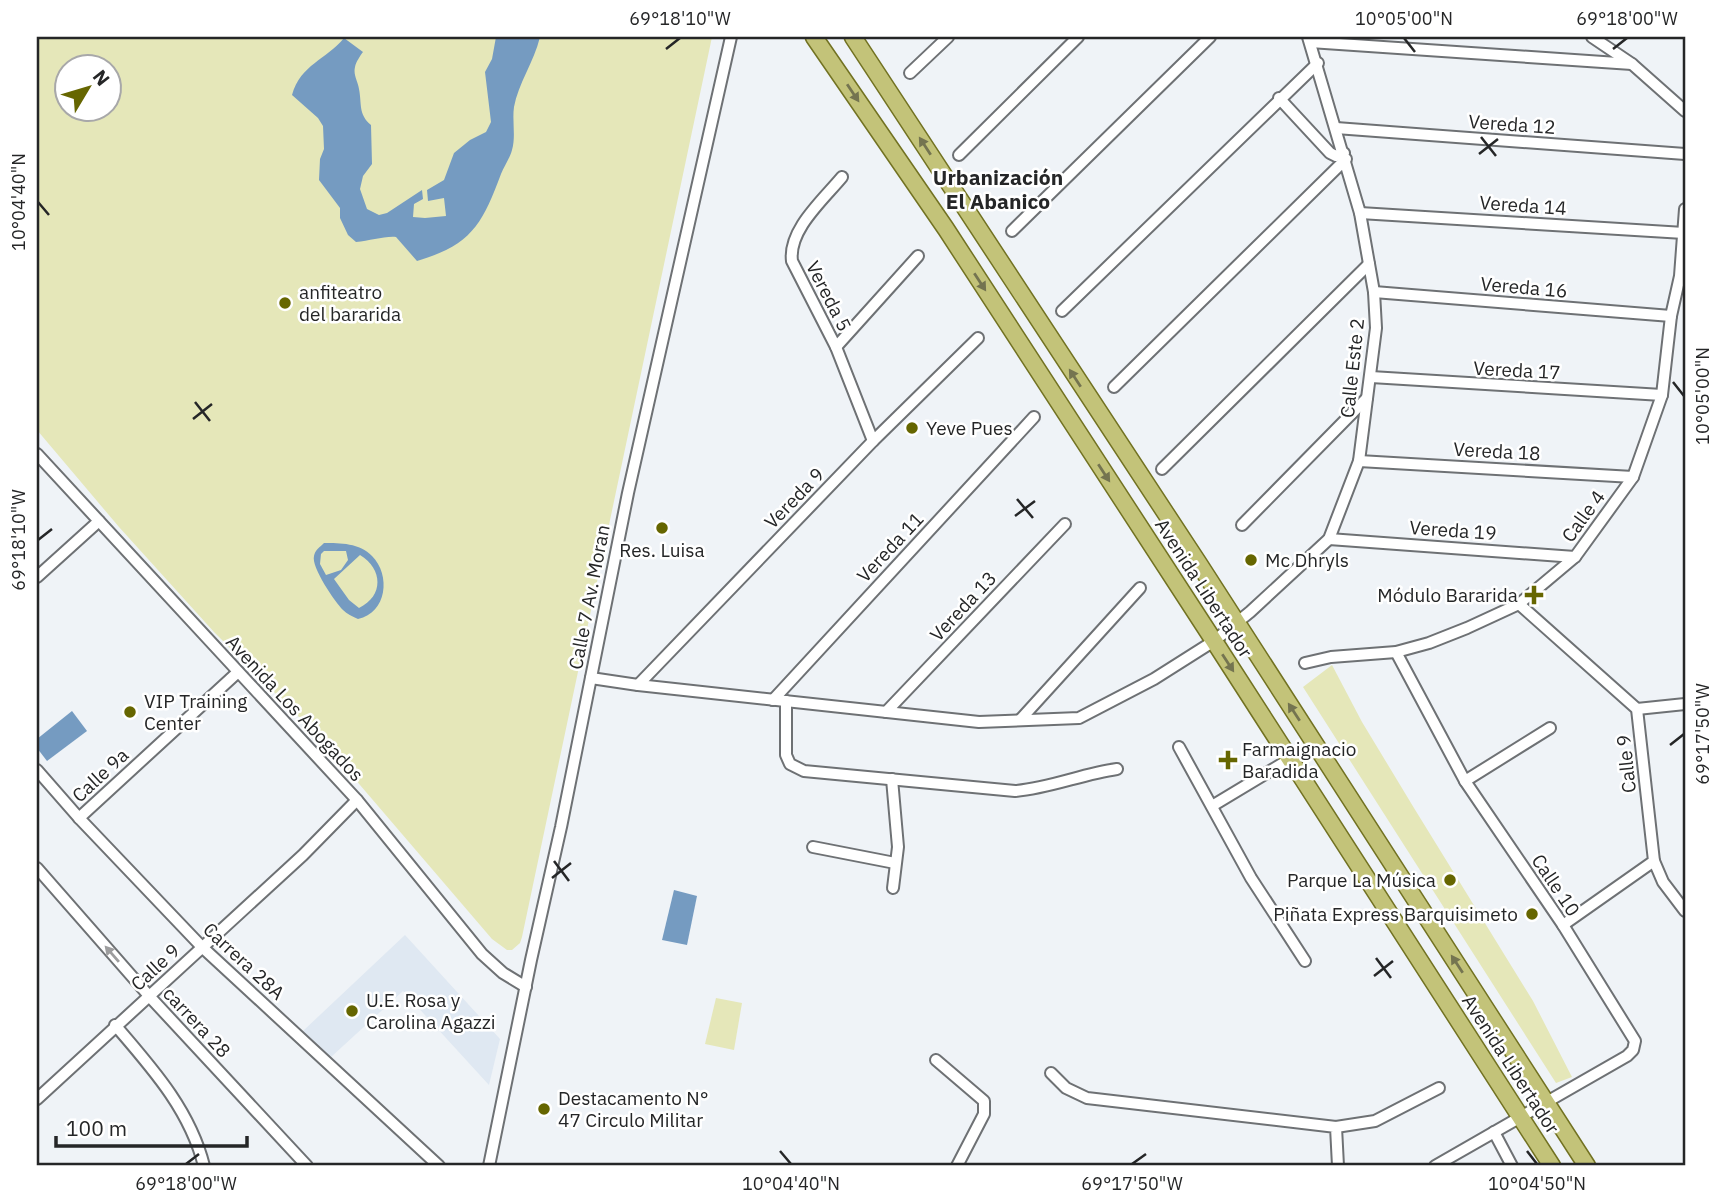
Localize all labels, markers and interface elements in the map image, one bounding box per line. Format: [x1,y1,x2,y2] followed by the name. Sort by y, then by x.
[629,7,731,30] text: 69°18'10"W
[1355,7,1453,30] text: 10°05'00"N
[1576,7,1678,30] text: 69°18'00"W
[52,52,122,122] north arrow
[88,65,115,90] text: N
[846,84,860,102] one-way arrow
[1468,109,1556,139] street label: Vereda 12
[918,136,931,156] one-way arrow
[7,153,30,251] text: 10°04'40"N
[933,163,1063,215] district label: Urbanización El Abanico
[1479,190,1567,220] street label: Vereda 14
[801,257,857,335] street label: Vereda 5
[1480,271,1568,303] street label: Vereda 16
[973,272,986,291] one-way arrow
[299,280,401,326] place label: anfiteatro del bararida
[277,295,293,311] marker: anfiteatro del bararida
[1335,317,1369,419] street label: Calle Este 2
[1691,347,1714,445] text: 10°05'00"N
[1473,356,1561,384] street label: Vereda 17
[1068,369,1082,387] one-way arrow
[926,416,1013,440] place label: Yeve Pues
[904,420,920,436] marker: Yeve Pues
[1453,437,1541,465] street label: Vereda 18
[759,462,829,534] street label: Vereda 9
[1097,463,1110,482] one-way arrow
[1556,485,1610,547] street label: Calle 4
[7,489,30,591] text: 69°18'10"W
[851,507,929,587] street label: Vereda 11
[1150,514,1258,662] street label: Avenida Libertador
[1409,515,1497,545] street label: Vereda 19
[654,520,670,536] marker: Res. Luisa
[563,523,615,671] street label: Calle 7 Av. Moran
[619,538,705,562] place label: Res. Luisa
[1265,548,1349,572] place label: Mc Dhryls
[1243,552,1259,568] marker: Mc Dhryls
[924,566,1002,646] street label: Vereda 13
[1377,583,1518,607] place label: Módulo Bararida
[1524,585,1544,605] marker: Módulo Bararida
[221,630,369,786] street label: Avenida Los Abogados
[1222,653,1235,672] one-way arrow
[1691,683,1714,785] text: 69°17'50"W
[144,689,247,735] place label: VIP Training Center
[1288,702,1301,721] one-way arrow
[122,704,138,720] marker: VIP Training Center
[1611,734,1641,794] street label: Calle 9
[1242,737,1356,783] place label: Farmaignacio Baradida
[67,743,133,807] street label: Calle 9a
[1220,752,1236,768] marker: Farmaignacio Baradida
[1527,849,1585,921] street label: Calle 10
[1287,868,1436,892] place label: Parque La Música
[1442,872,1458,888] marker: Parque La Música
[1273,902,1518,926] place label: Piñata Express Barquisimeto
[1524,906,1540,922] marker: Piñata Express Barquisimeto
[198,917,290,1005] street label: Carrera 28A
[125,938,185,996] street label: Calle 9
[104,945,120,963] one-way arrow
[1451,955,1464,974] one-way arrow
[158,982,236,1062] street label: carrera 28
[366,988,496,1034] place label: U.E. Rosa y Carolina Agazzi
[1457,990,1565,1138] street label: Avenida Libertador
[344,1003,360,1019] marker: U.E. Rosa y Carolina Agazzi
[558,1086,709,1132] place label: Destacamento N° 47 Circulo Militar
[536,1101,552,1117] marker: Destacamento N° 47 Circulo Militar
[56,1105,247,1149] scale bar
[66,1114,127,1142] text: 100 m
[135,1172,237,1195] text: 69°18'00"W
[742,1172,840,1195] text: 10°04'40"N
[1081,1172,1183,1195] text: 69°17'50"W
[1488,1172,1586,1195] text: 10°04'50"N

